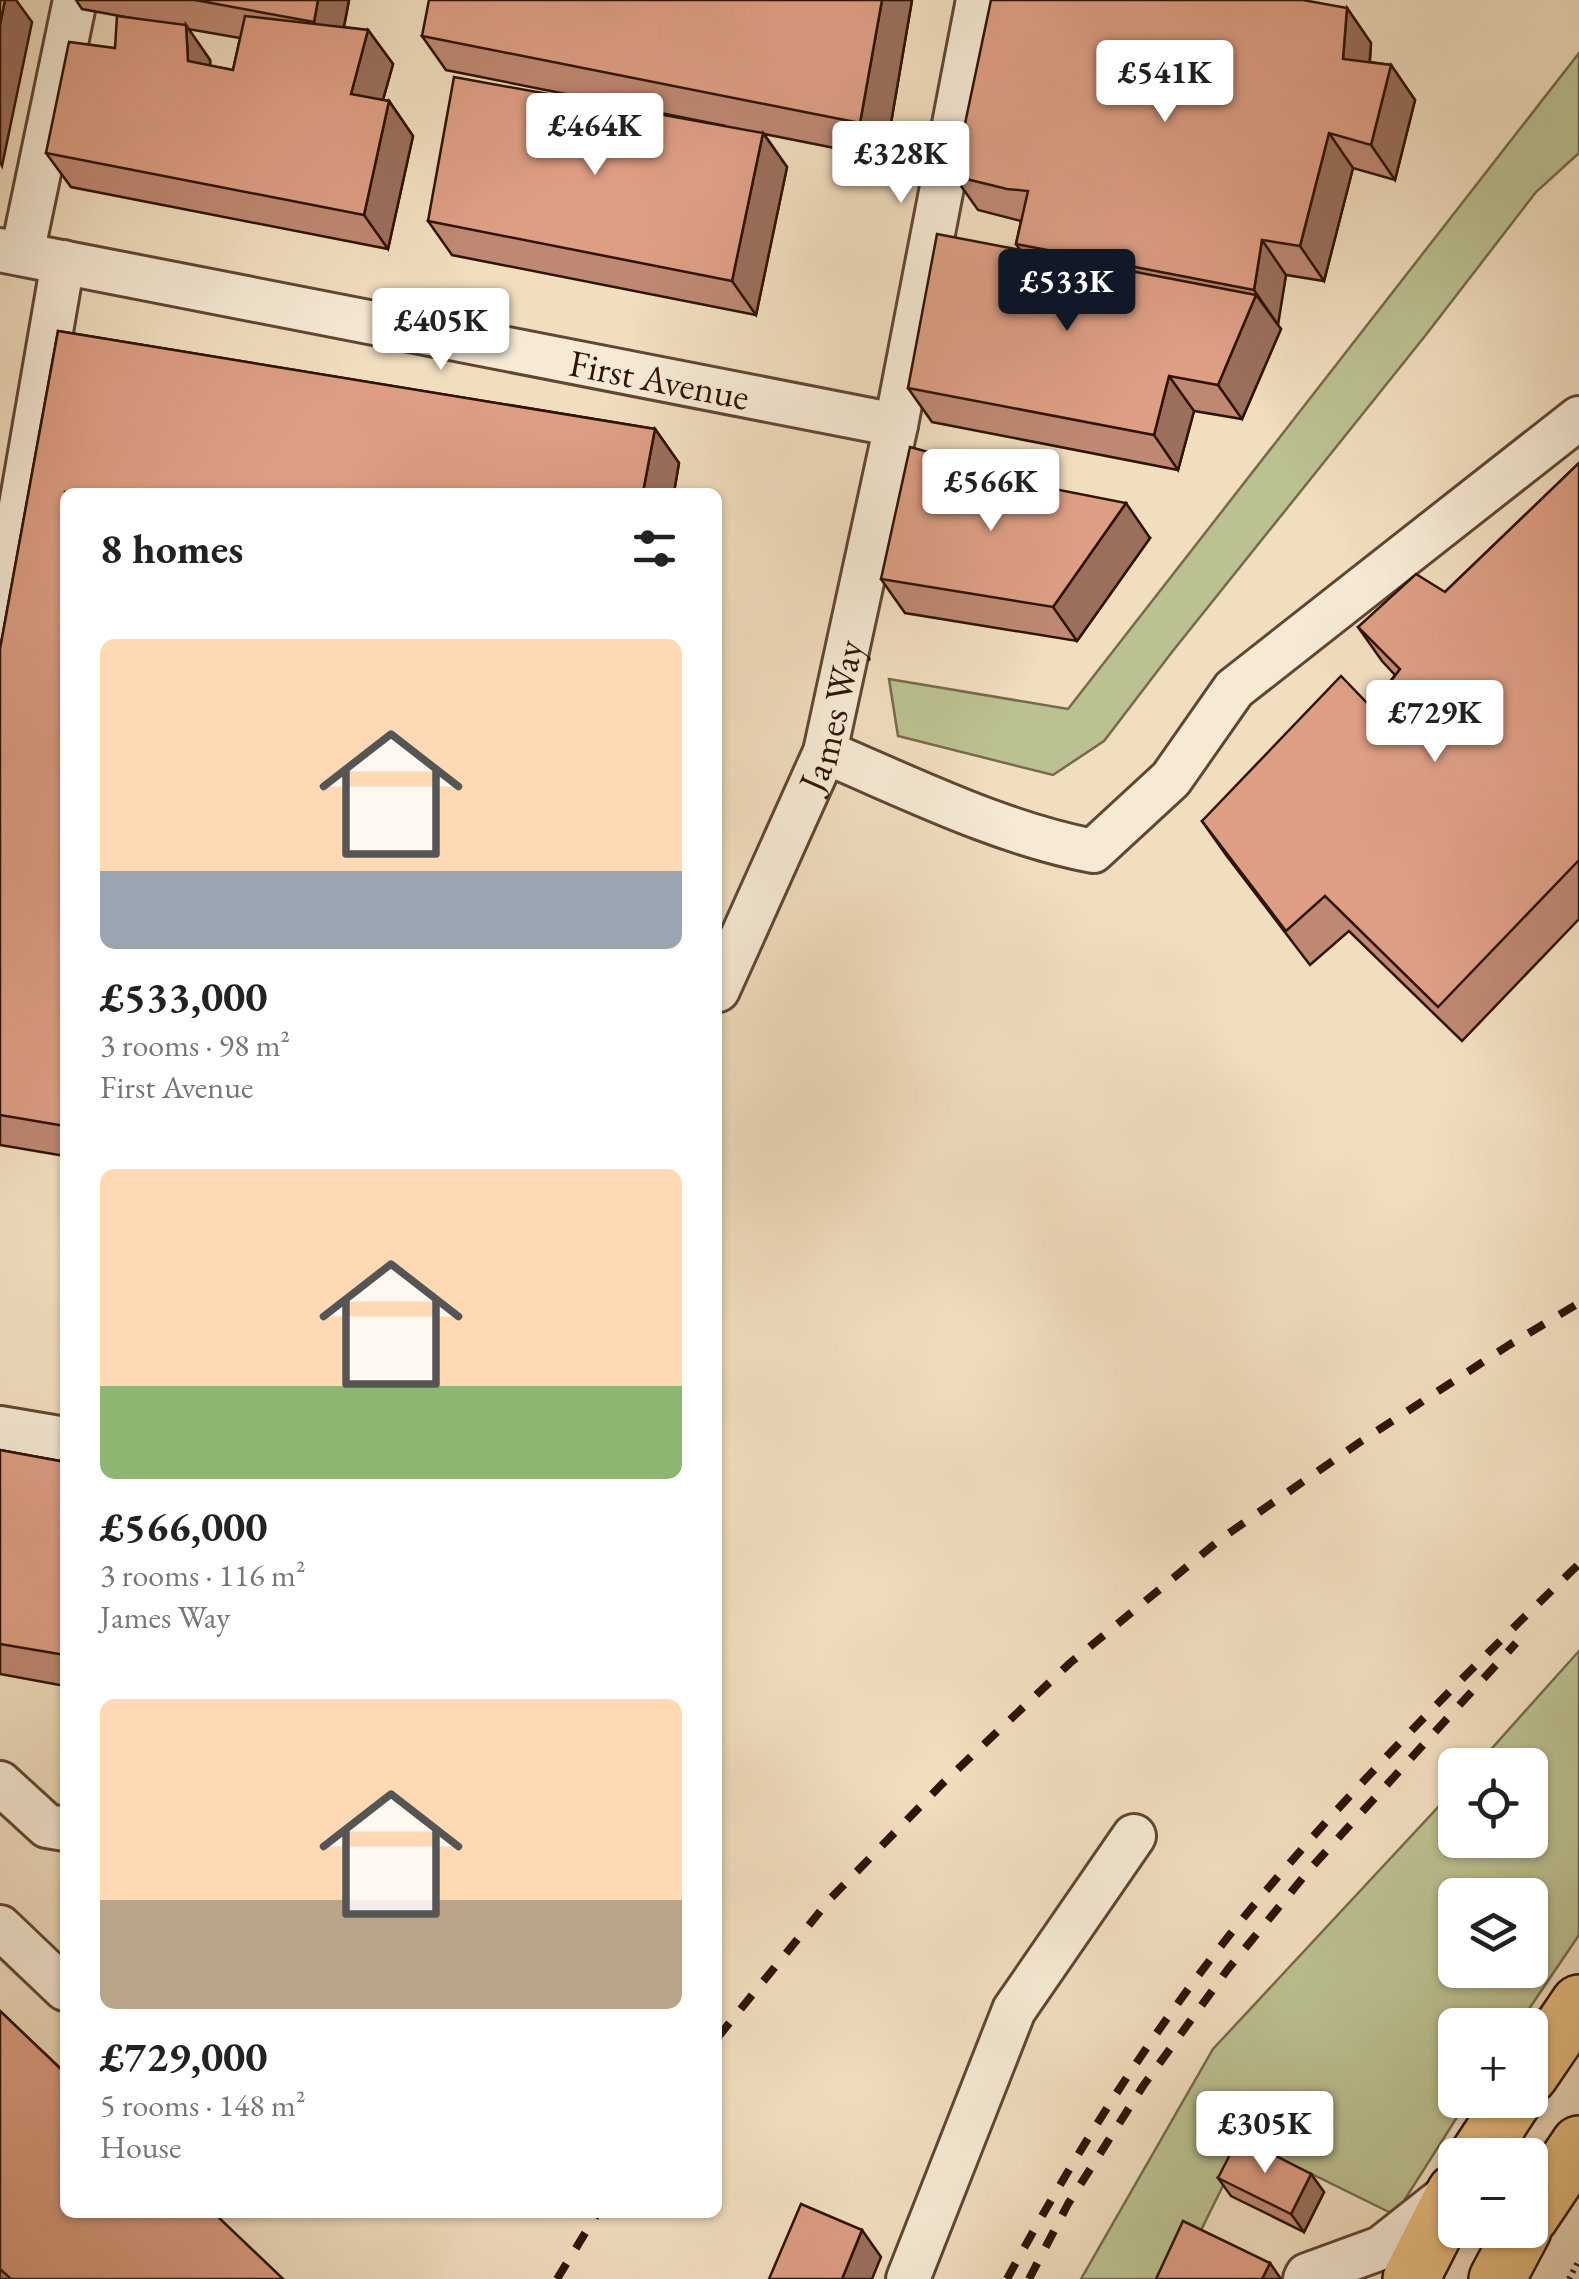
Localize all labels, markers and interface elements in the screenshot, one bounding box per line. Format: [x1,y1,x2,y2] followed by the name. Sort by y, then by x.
[1095,40,1235,125] pin: £541K
[1118,51,1212,93] text: £541K
[525,93,665,178] pin: £464K
[548,104,642,146] text: £464K
[831,121,971,206] pin: £328K
[854,132,948,174] text: £328K
[997,249,1137,334] pin: £533K
[1020,260,1114,302] text: £533K
[371,288,511,373] pin: £405K
[394,299,488,341] text: £405K
[565,337,754,420] street label: First Avenue
[921,449,1061,534] pin: £566K
[944,460,1038,502] text: £566K
[100,521,243,576] text: 8 homes
[627,521,682,576] icon: filters
[785,635,873,802] street label: James Way
[1365,680,1505,765] pin: £729K
[1388,691,1482,733] text: £729K
[301,704,481,884] icon: home
[100,969,268,1024] text: £533,000
[100,1024,290,1066] text: 3 rooms · 98 m²
[100,1066,254,1108] text: First Avenue
[301,1234,481,1414] icon: home
[100,1499,268,1554] text: £566,000
[100,1554,306,1596] text: 3 rooms · 116 m²
[100,1596,230,1638] text: James Way
[1438,1748,1548,2248] map controls
[1438,1748,1548,1858] button: locate
[301,1764,481,1944] icon: home
[1438,1878,1548,1988] button: layers
[1438,2008,1548,2118] button: +
[100,2029,268,2084] text: £729,000
[100,2084,306,2126] text: 5 rooms · 148 m²
[1195,2091,1335,2176] pin: £305K
[1218,2102,1312,2144] text: £305K
[100,2126,181,2168] text: House
[1438,2138,1548,2248] button: −

